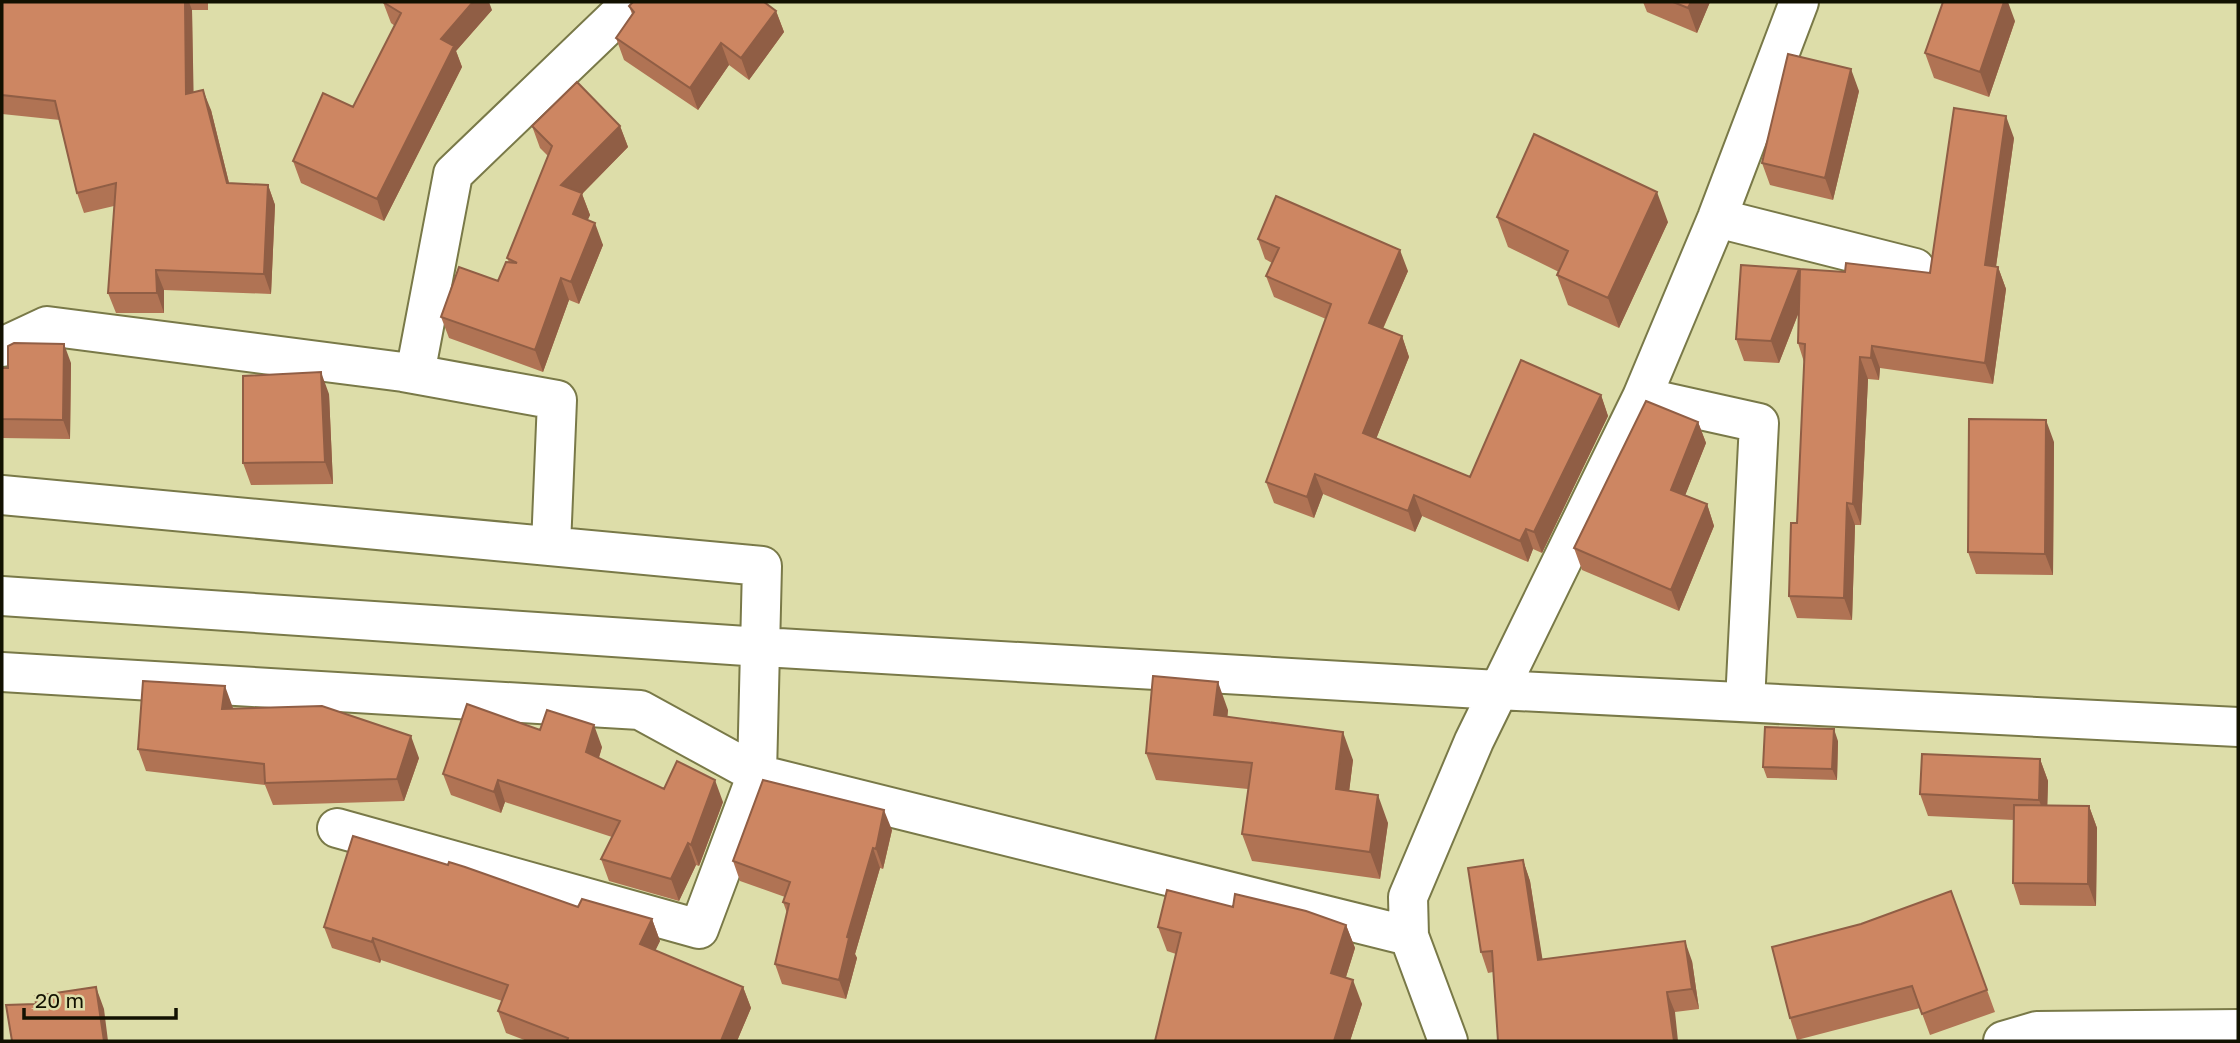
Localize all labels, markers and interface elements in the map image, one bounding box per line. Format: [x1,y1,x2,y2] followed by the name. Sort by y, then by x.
[24,976,177,1020] scale bar
[35,987,84,1013] text: 20 m

